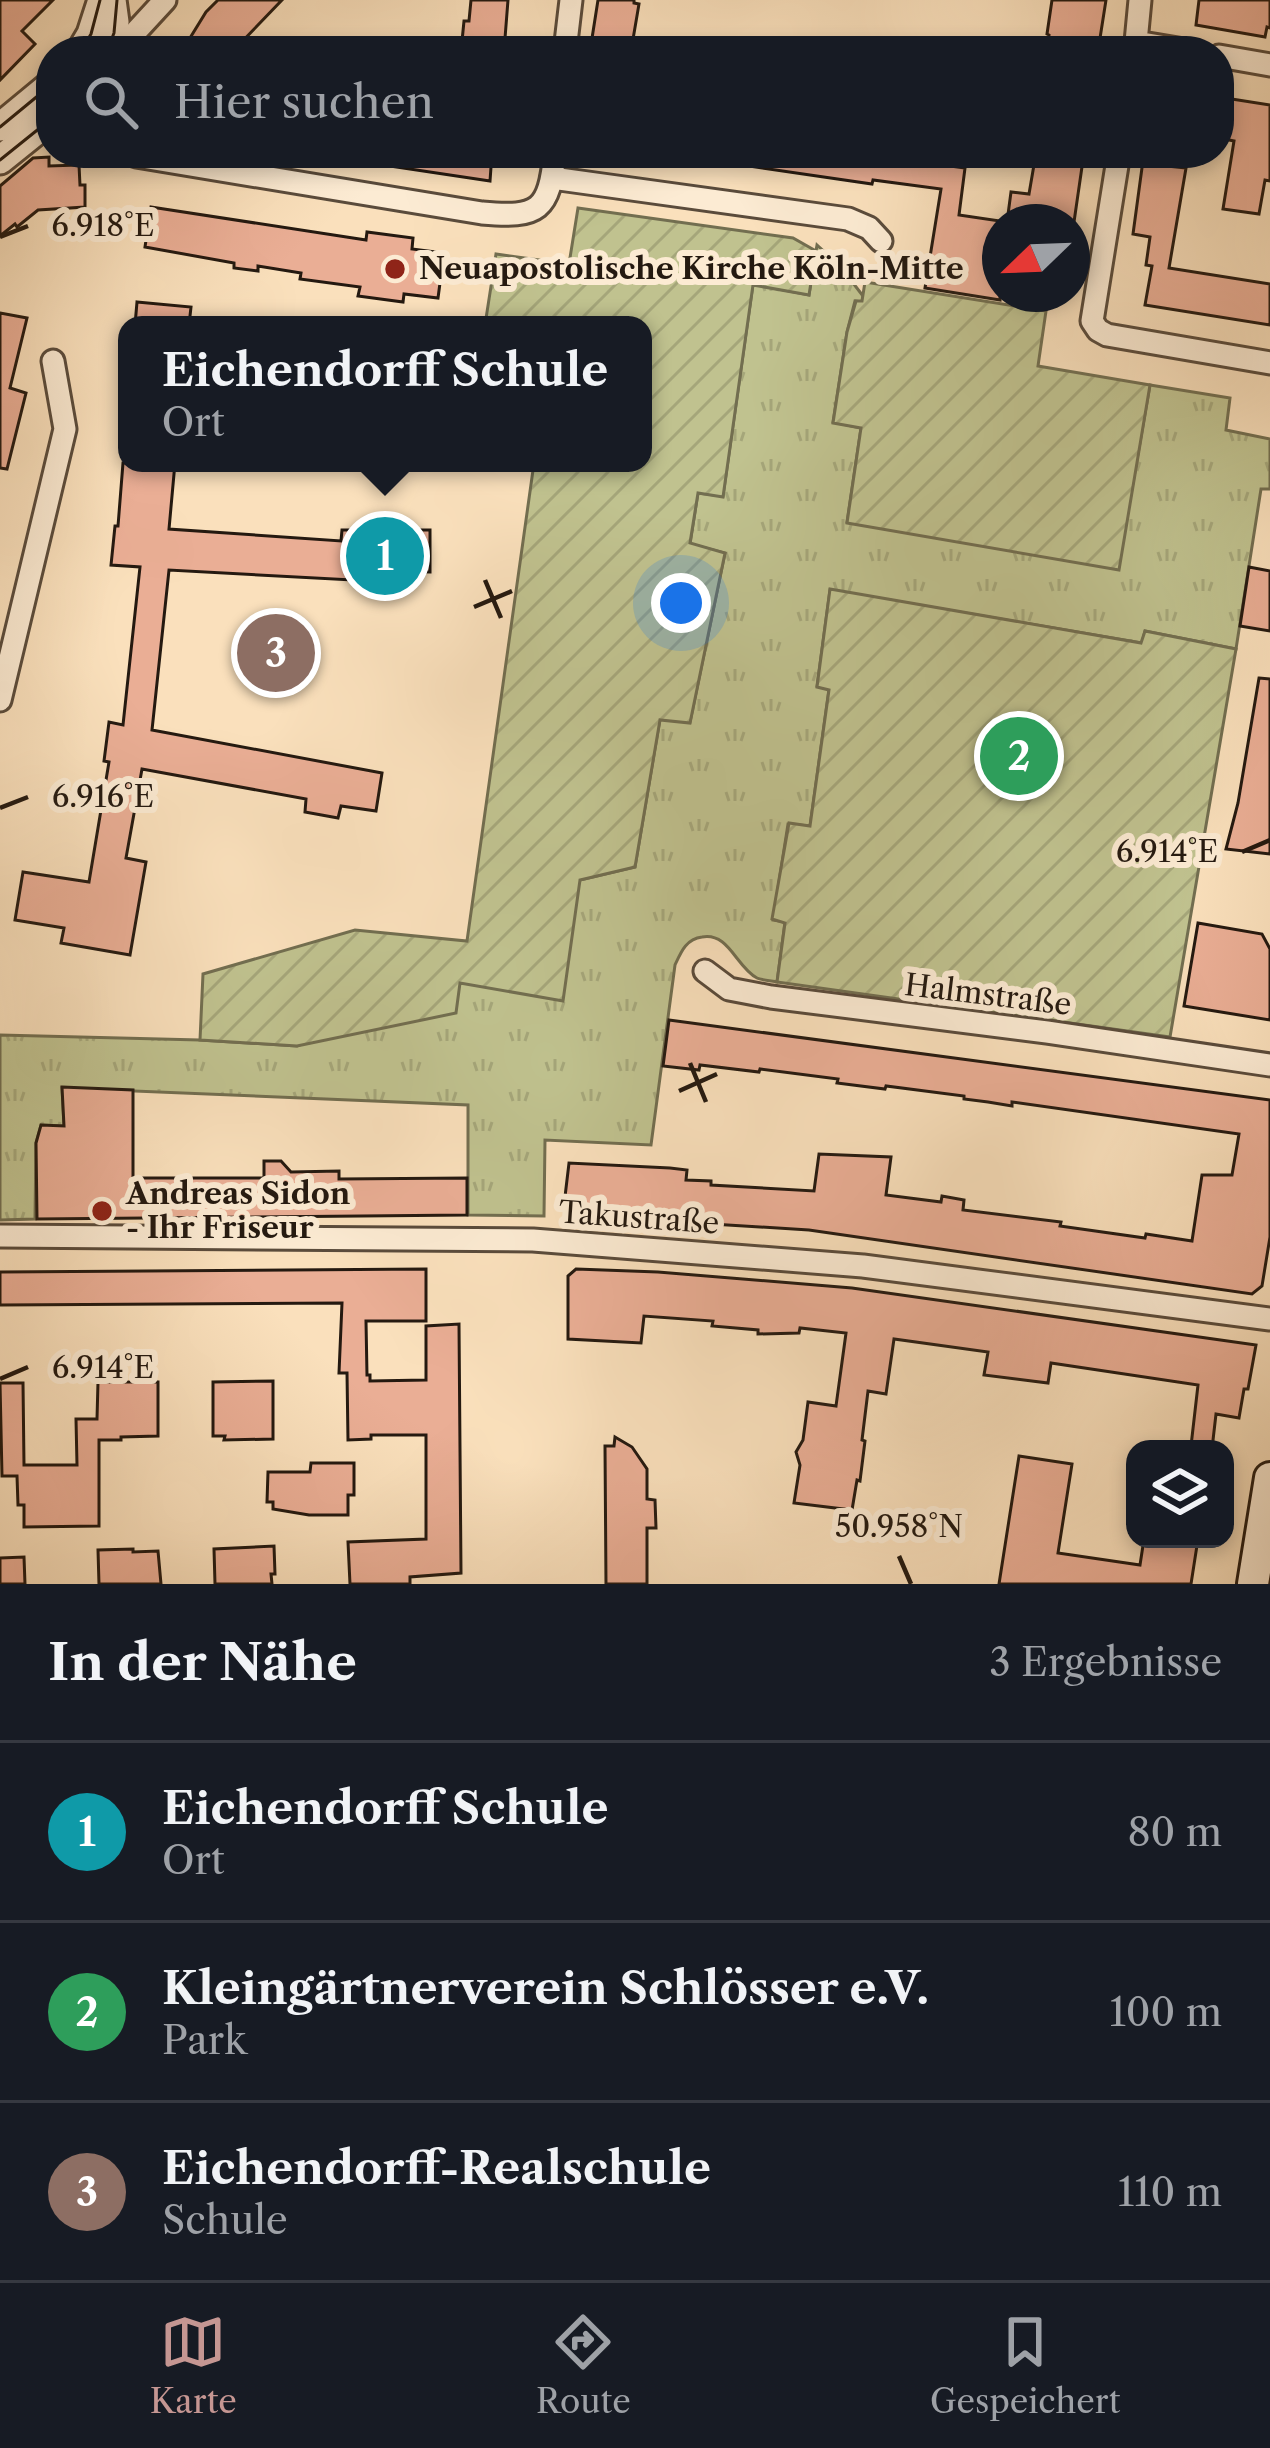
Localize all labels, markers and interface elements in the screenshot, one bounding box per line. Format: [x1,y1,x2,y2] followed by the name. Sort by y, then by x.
[36,36,1234,168] search box
[78,69,144,135] icon: search
[174,74,434,130] text: Hier suchen
[982,204,1090,312] north arrow
[51,207,155,244] text: 6.918°E
[419,250,964,287] place label: Neuapostolische Kirche Köln-Mitte
[382,256,408,282] marker: Neuapostolische Kirche Köln-Mitte
[118,316,652,472] popup
[162,342,608,398] text: Eichendorff Schule
[162,398,224,446] text: Ort
[346,511,424,601] pin: 1
[651,573,711,633] your location
[237,608,315,698] pin: 3
[980,711,1058,801] pin: 2
[52,778,154,815] text: 6.916°E
[1116,833,1218,870] text: 6.914°E
[903,966,1073,1023] street label: Halmstraße
[125,1175,351,1246] place label: Andreas Sidon - Ihr Friseur
[558,1193,720,1242] street label: Takustraße
[89,1198,115,1224] marker: Andreas Sidon - Ihr Friseur
[52,1349,154,1386] text: 6.914°E
[1126,1440,1234,1548] map controls
[1126,1440,1234,1548] button: layers
[835,1508,963,1545] text: 50.958°N
[48,1631,357,1693] text: In der Nähe
[989,1638,1222,1686] text: 3 Ergebnisse
[162,1780,608,1836] text: Eichendorff Schule
[78,1808,96,1856] text: 1
[1127,1808,1222,1856] text: 80 m
[162,1836,225,1884] text: Ort
[162,1960,929,2016] text: Kleingärtnerverein Schlösser e.V.
[75,1988,99,2036] text: 2
[1109,1988,1222,2036] text: 100 m
[162,2016,247,2064] text: Park
[162,2140,711,2196] text: Eichendorff-Realschule
[76,2168,98,2216] text: 3
[1118,2168,1222,2216] text: 110 m
[162,2196,288,2244] text: Schule
[150,2309,237,2422] tab: Karte
[536,2309,631,2422] tab: Route
[930,2309,1120,2422] tab: Gespeichert

